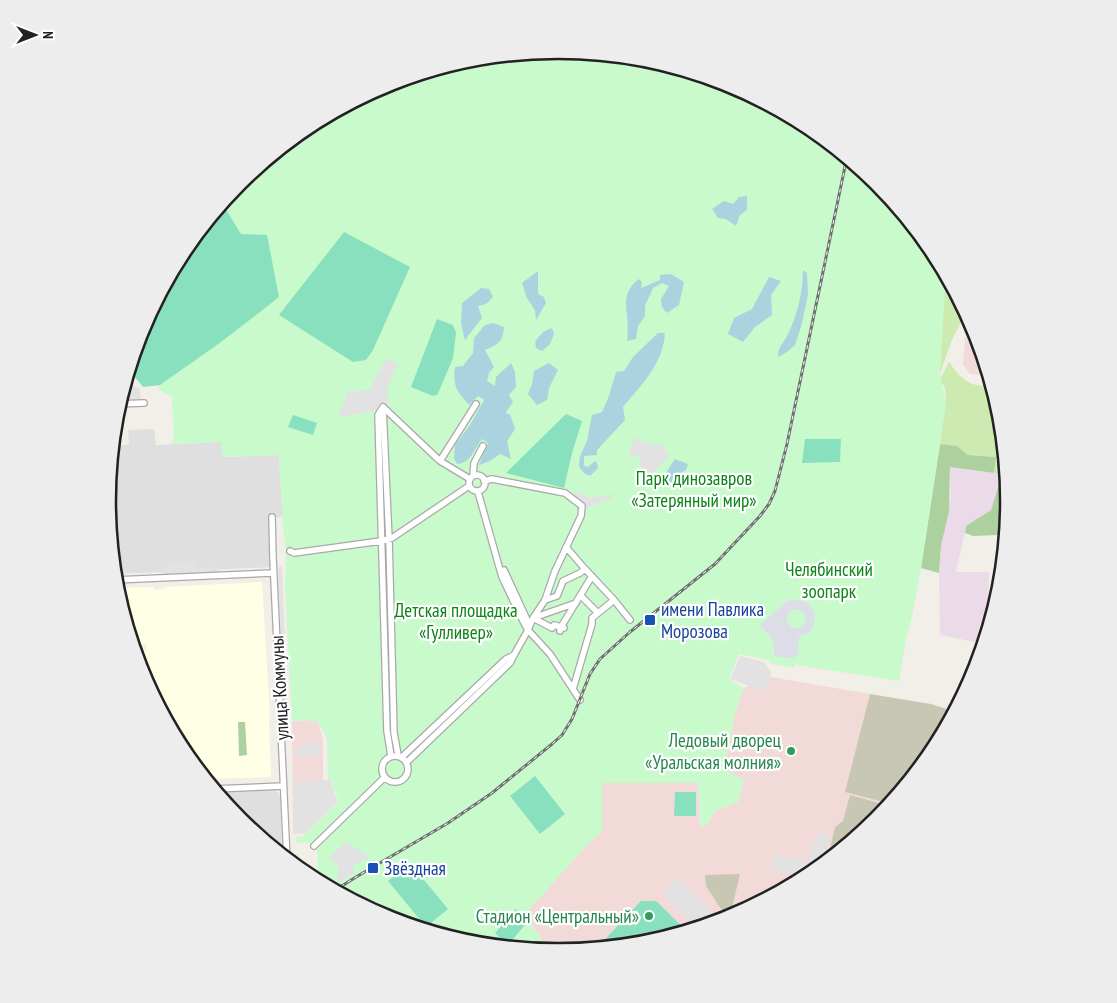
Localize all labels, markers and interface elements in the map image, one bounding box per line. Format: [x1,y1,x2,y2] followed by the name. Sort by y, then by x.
[10,10,60,60] north arrow
[39,31,57,39] text: N
[631,466,757,512] park label: Парк динозавров «Затерянный мир»
[785,557,873,603] park label: Челябинский зоопарк
[661,597,764,643] place label: имени Павлика Морозова
[394,598,518,644] park label: Детская площадка «Гулливер»
[643,613,657,627] marker: имени Павлика Морозова
[264,635,294,741] street label: улица Коммуны
[645,728,782,774] place label: Ледовый дворец «Уральская молния»
[785,745,797,757] marker: Ледовый дворец «Уральская молния»
[384,856,446,880] place label: Звёздная
[366,861,380,875] marker: Звёздная
[476,904,639,928] place label: Стадион «Центральный»
[643,910,655,922] marker: Стадион «Центральный»

